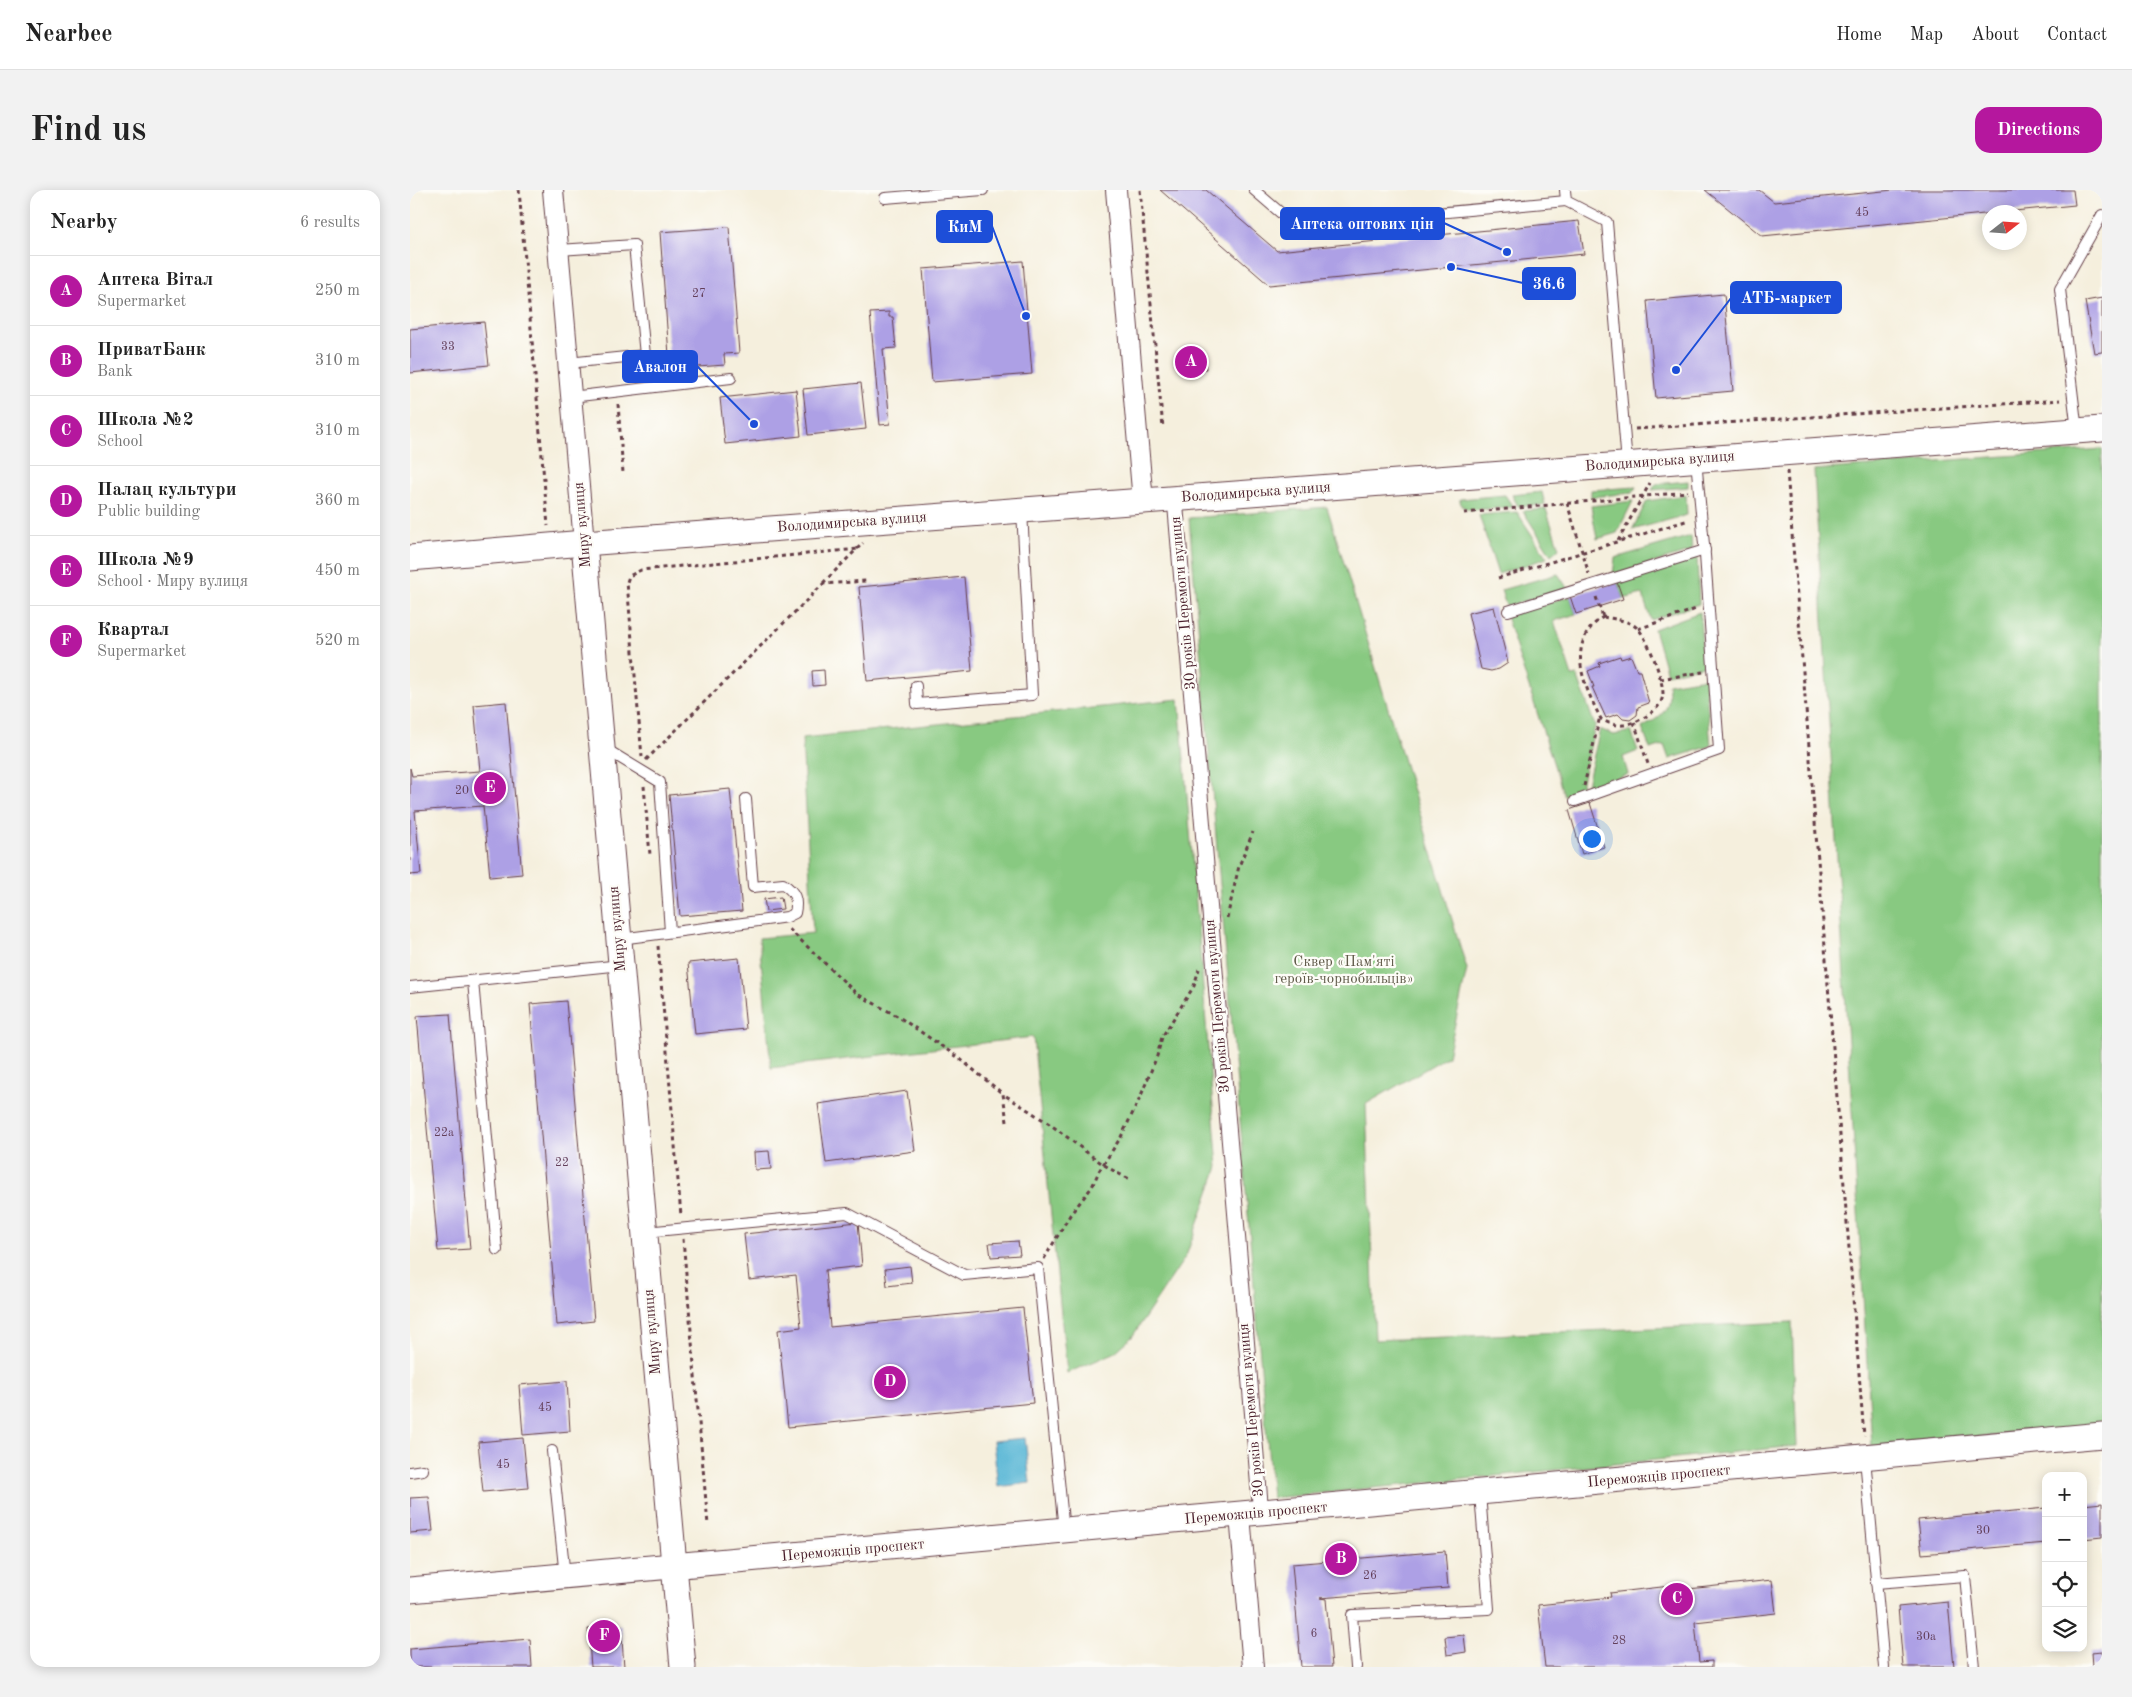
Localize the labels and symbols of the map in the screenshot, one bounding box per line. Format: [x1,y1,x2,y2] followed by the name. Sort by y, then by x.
[1982,205,2027,250] north arrow
[1855,206,1869,219] house number: 45
[1281,208,1444,239] callout: Аптека оптових цін
[937,211,992,242] callout: КиМ
[1290,217,1434,233] text: Аптека оптових цін
[947,220,983,236] text: КиМ
[1523,268,1575,299] callout: 36.6
[1533,277,1565,293] text: 36.6
[1731,282,1841,313] callout: АТБ-маркет
[692,288,706,300] house number: 27
[1741,291,1831,307] text: АТБ-маркет
[441,341,455,353] house number: 33
[1175,343,1207,381] pin: A
[623,351,697,382] callout: Авалон
[633,360,687,376] text: Авалон
[1585,449,1736,475] street label: Володимирська вулиця
[1181,480,1332,506] street label: Володимирська вулиця
[572,481,594,569] street label: Миру вулиця
[777,510,928,536] street label: Володимирська вулиця
[1169,515,1199,690] street label: 30 років Перемоги вулиця
[474,769,506,807] pin: E
[455,785,469,797] house number: 20
[1579,826,1605,852] your location
[607,885,629,973] street label: Миру вулиця
[1203,918,1233,1093] street label: 30 років Перемоги вулиця
[1274,955,1414,987] park label: Сквер «Пам'яті героїв-чорнобильців»
[434,1127,454,1139] house number: 22а
[555,1157,569,1169] house number: 22
[642,1288,664,1376] street label: Миру вулиця
[1237,1322,1267,1497] street label: 30 років Перемоги вулиця
[874,1363,906,1401] pin: D
[538,1401,552,1414] house number: 45
[496,1458,510,1471] house number: 45
[1587,1463,1731,1491] street label: Переможців проспект
[1184,1500,1328,1528] street label: Переможців проспект
[1976,1525,1990,1537] house number: 30
[781,1537,925,1565] street label: Переможців проспект
[1325,1540,1357,1578] pin: B
[1363,1570,1377,1582] house number: 26
[1661,1580,1693,1618] pin: C
[588,1617,620,1655] pin: F
[1311,1628,1318,1640] house number: 6
[1916,1631,1936,1643] house number: 30а
[1612,1635,1626,1647] house number: 28

